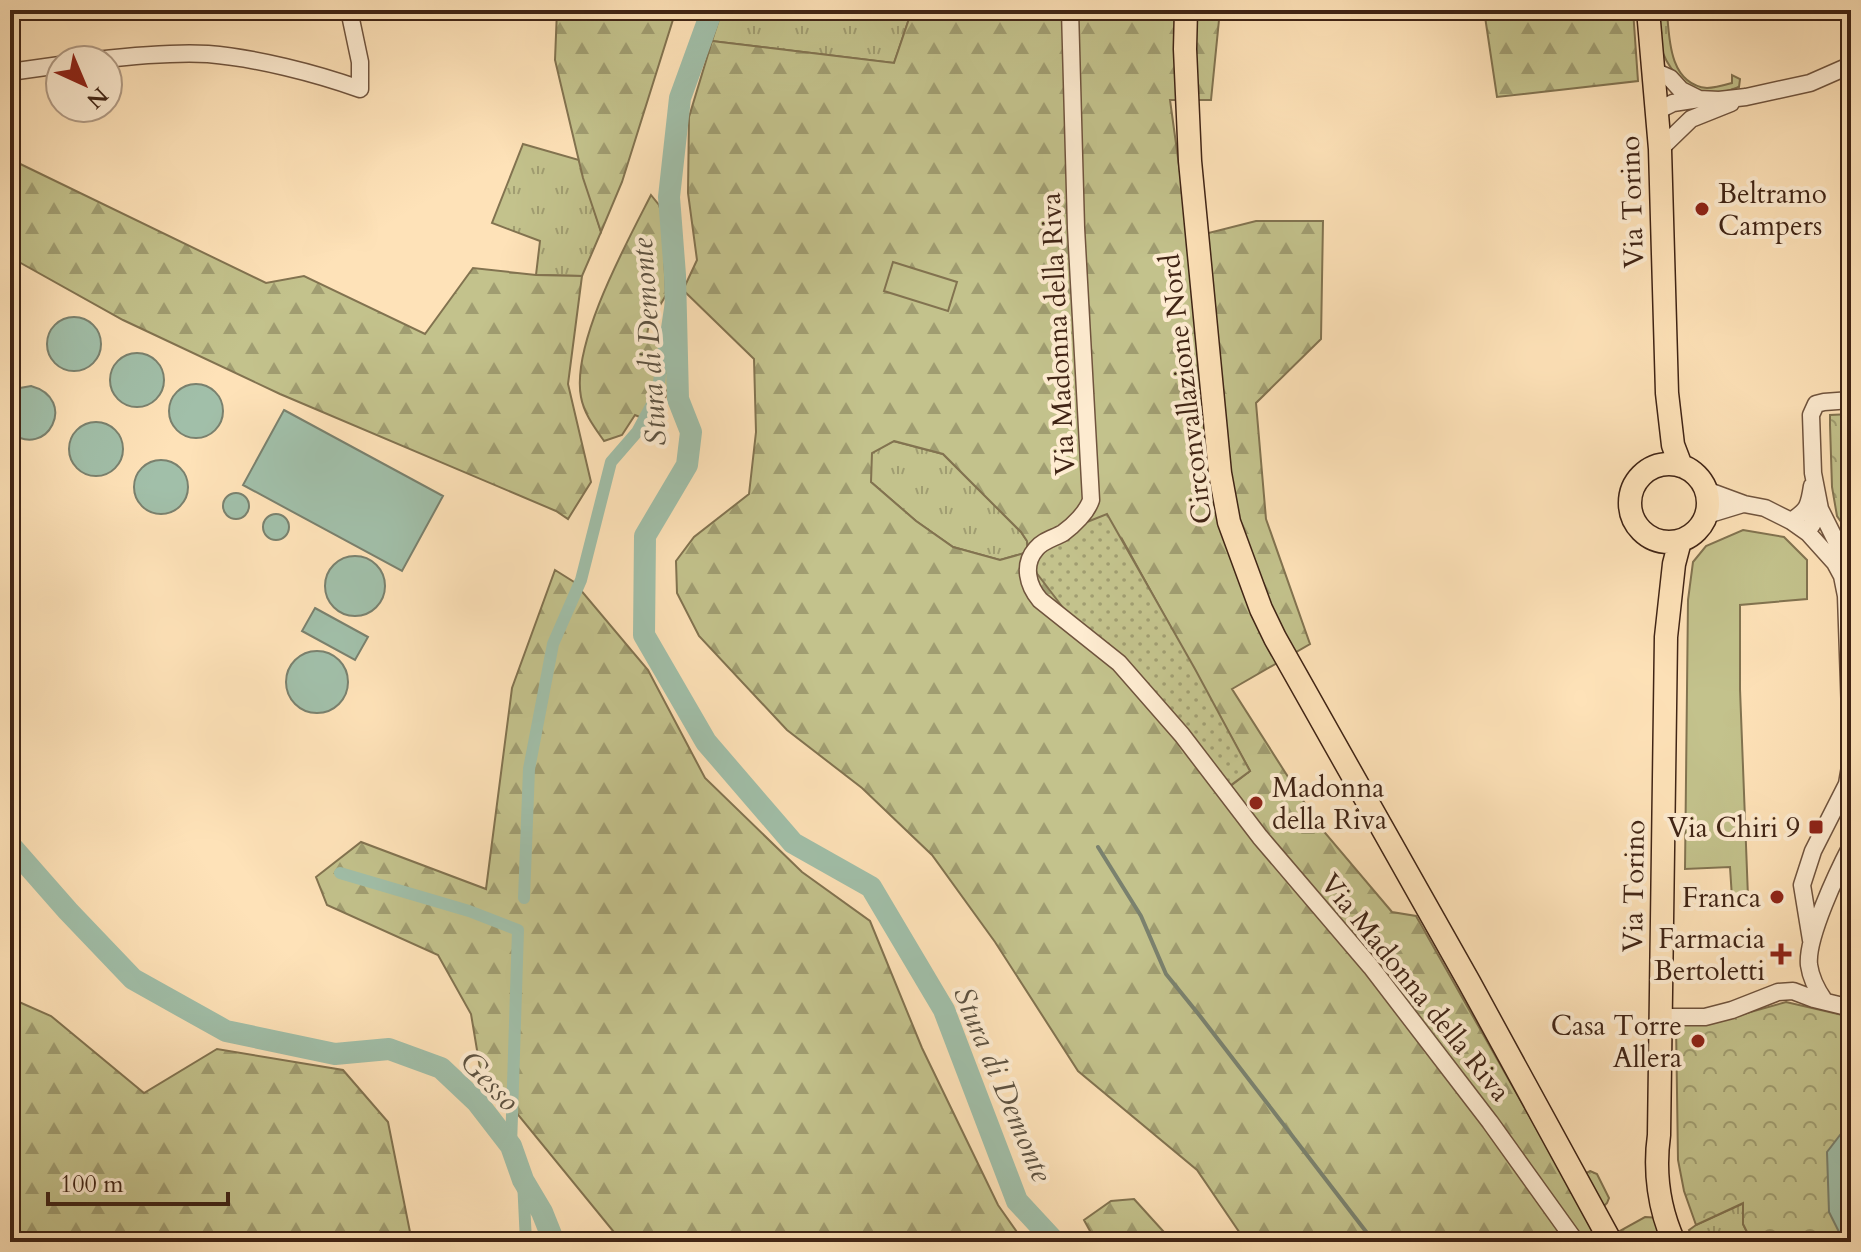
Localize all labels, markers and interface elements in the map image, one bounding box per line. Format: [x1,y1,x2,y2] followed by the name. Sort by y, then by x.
[44,44,124,124] north arrow
[80,80,114,115] text: N
[1611,135,1653,269] street label: Via Torino
[1718,175,1827,245] place label: Beltramo Campers
[1032,192,1084,476] street label: Via Madonna della Riva
[1693,200,1711,218] marker: Beltramo Campers
[622,236,677,447] water label: Stura di Demonte
[1151,252,1221,526] street label: Circonvallazione Nord
[1272,769,1387,839] place label: Madonna della Riva
[1247,794,1265,812] marker: Madonna della Riva
[1667,809,1800,847] place label: Via Chiri 9
[1807,818,1825,836] marker: Via Chiri 9
[1614,819,1654,953] street label: Via Torino
[1311,866,1519,1110] street label: Via Madonna della Riva
[1682,879,1761,917] place label: Franca
[1768,888,1786,906] marker: Franca
[1654,920,1765,990] place label: Farmacia Bertoletti
[1772,945,1790,963] marker: Farmacia Bertoletti
[943,980,1062,1189] water label: Stura di Demonte
[1551,1007,1682,1077] place label: Casa Torre Allera
[1689,1032,1707,1050] marker: Casa Torre Allera
[451,1042,529,1121] water label: Gesso
[48,1156,228,1206] scale bar
[60,1168,124,1201] text: 100 m

